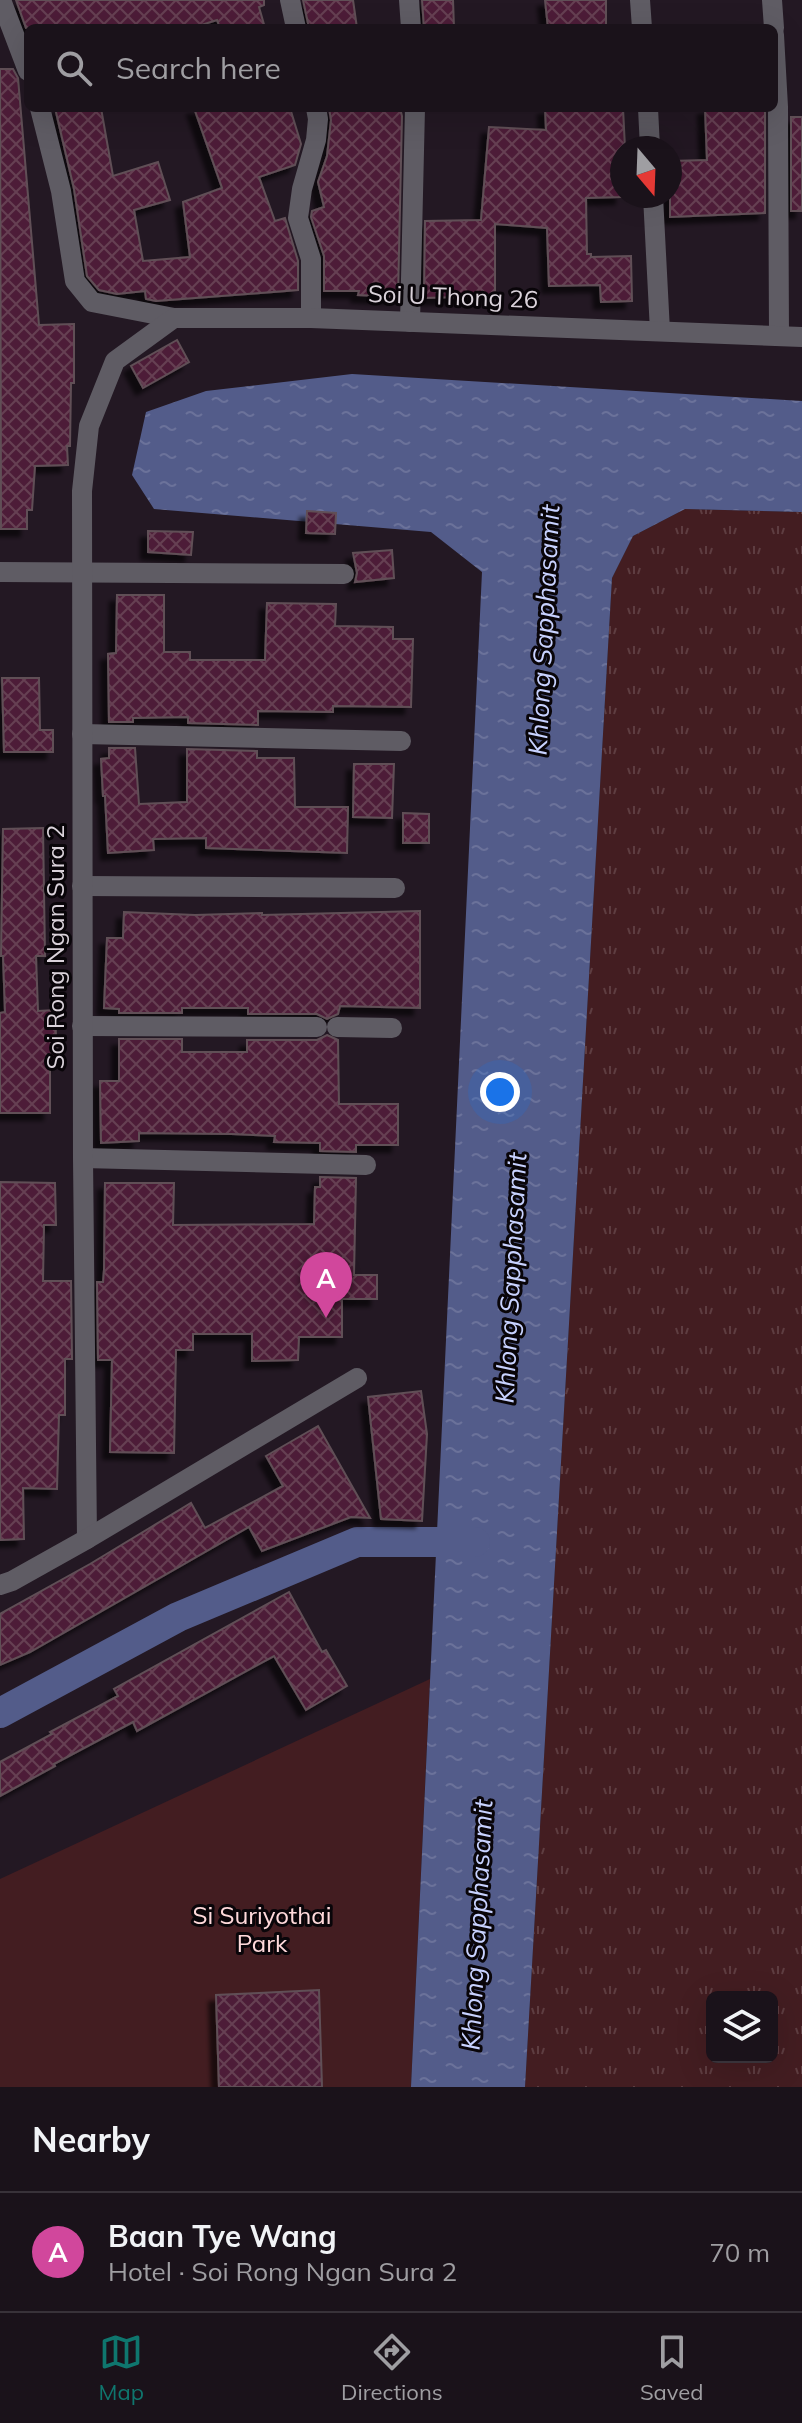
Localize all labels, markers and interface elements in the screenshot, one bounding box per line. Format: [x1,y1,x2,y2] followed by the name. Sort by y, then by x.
[24,24,778,112] search box
[52,46,96,90] icon: search
[116,49,281,87] text: Search here
[610,136,682,208] north arrow
[367,278,539,314] street label: Soi U Thong 26
[520,503,567,756] water label: Khlong Sapphasamit
[40,824,70,1070] street label: Soi Rong Ngan Sura 2
[480,1072,520,1112] your location
[487,1151,534,1404] water label: Khlong Sapphasamit
[300,1252,352,1318] pin: A
[453,1798,500,2051] water label: Khlong Sapphasamit
[193,1900,331,1958] park label: Si Suriyothai Park
[706,1991,778,2063] map controls
[706,1991,778,2063] button: layers
[32,2118,150,2161] text: Nearby
[108,2217,337,2255] text: Baan Tye Wang
[48,2236,68,2269] text: A
[709,2236,770,2269] text: 70 m
[108,2255,457,2288] text: Hotel · Soi Rong Ngan Sura 2
[99,2330,144,2406] tab: Map
[341,2330,443,2406] tab: Directions
[640,2330,703,2406] tab: Saved

